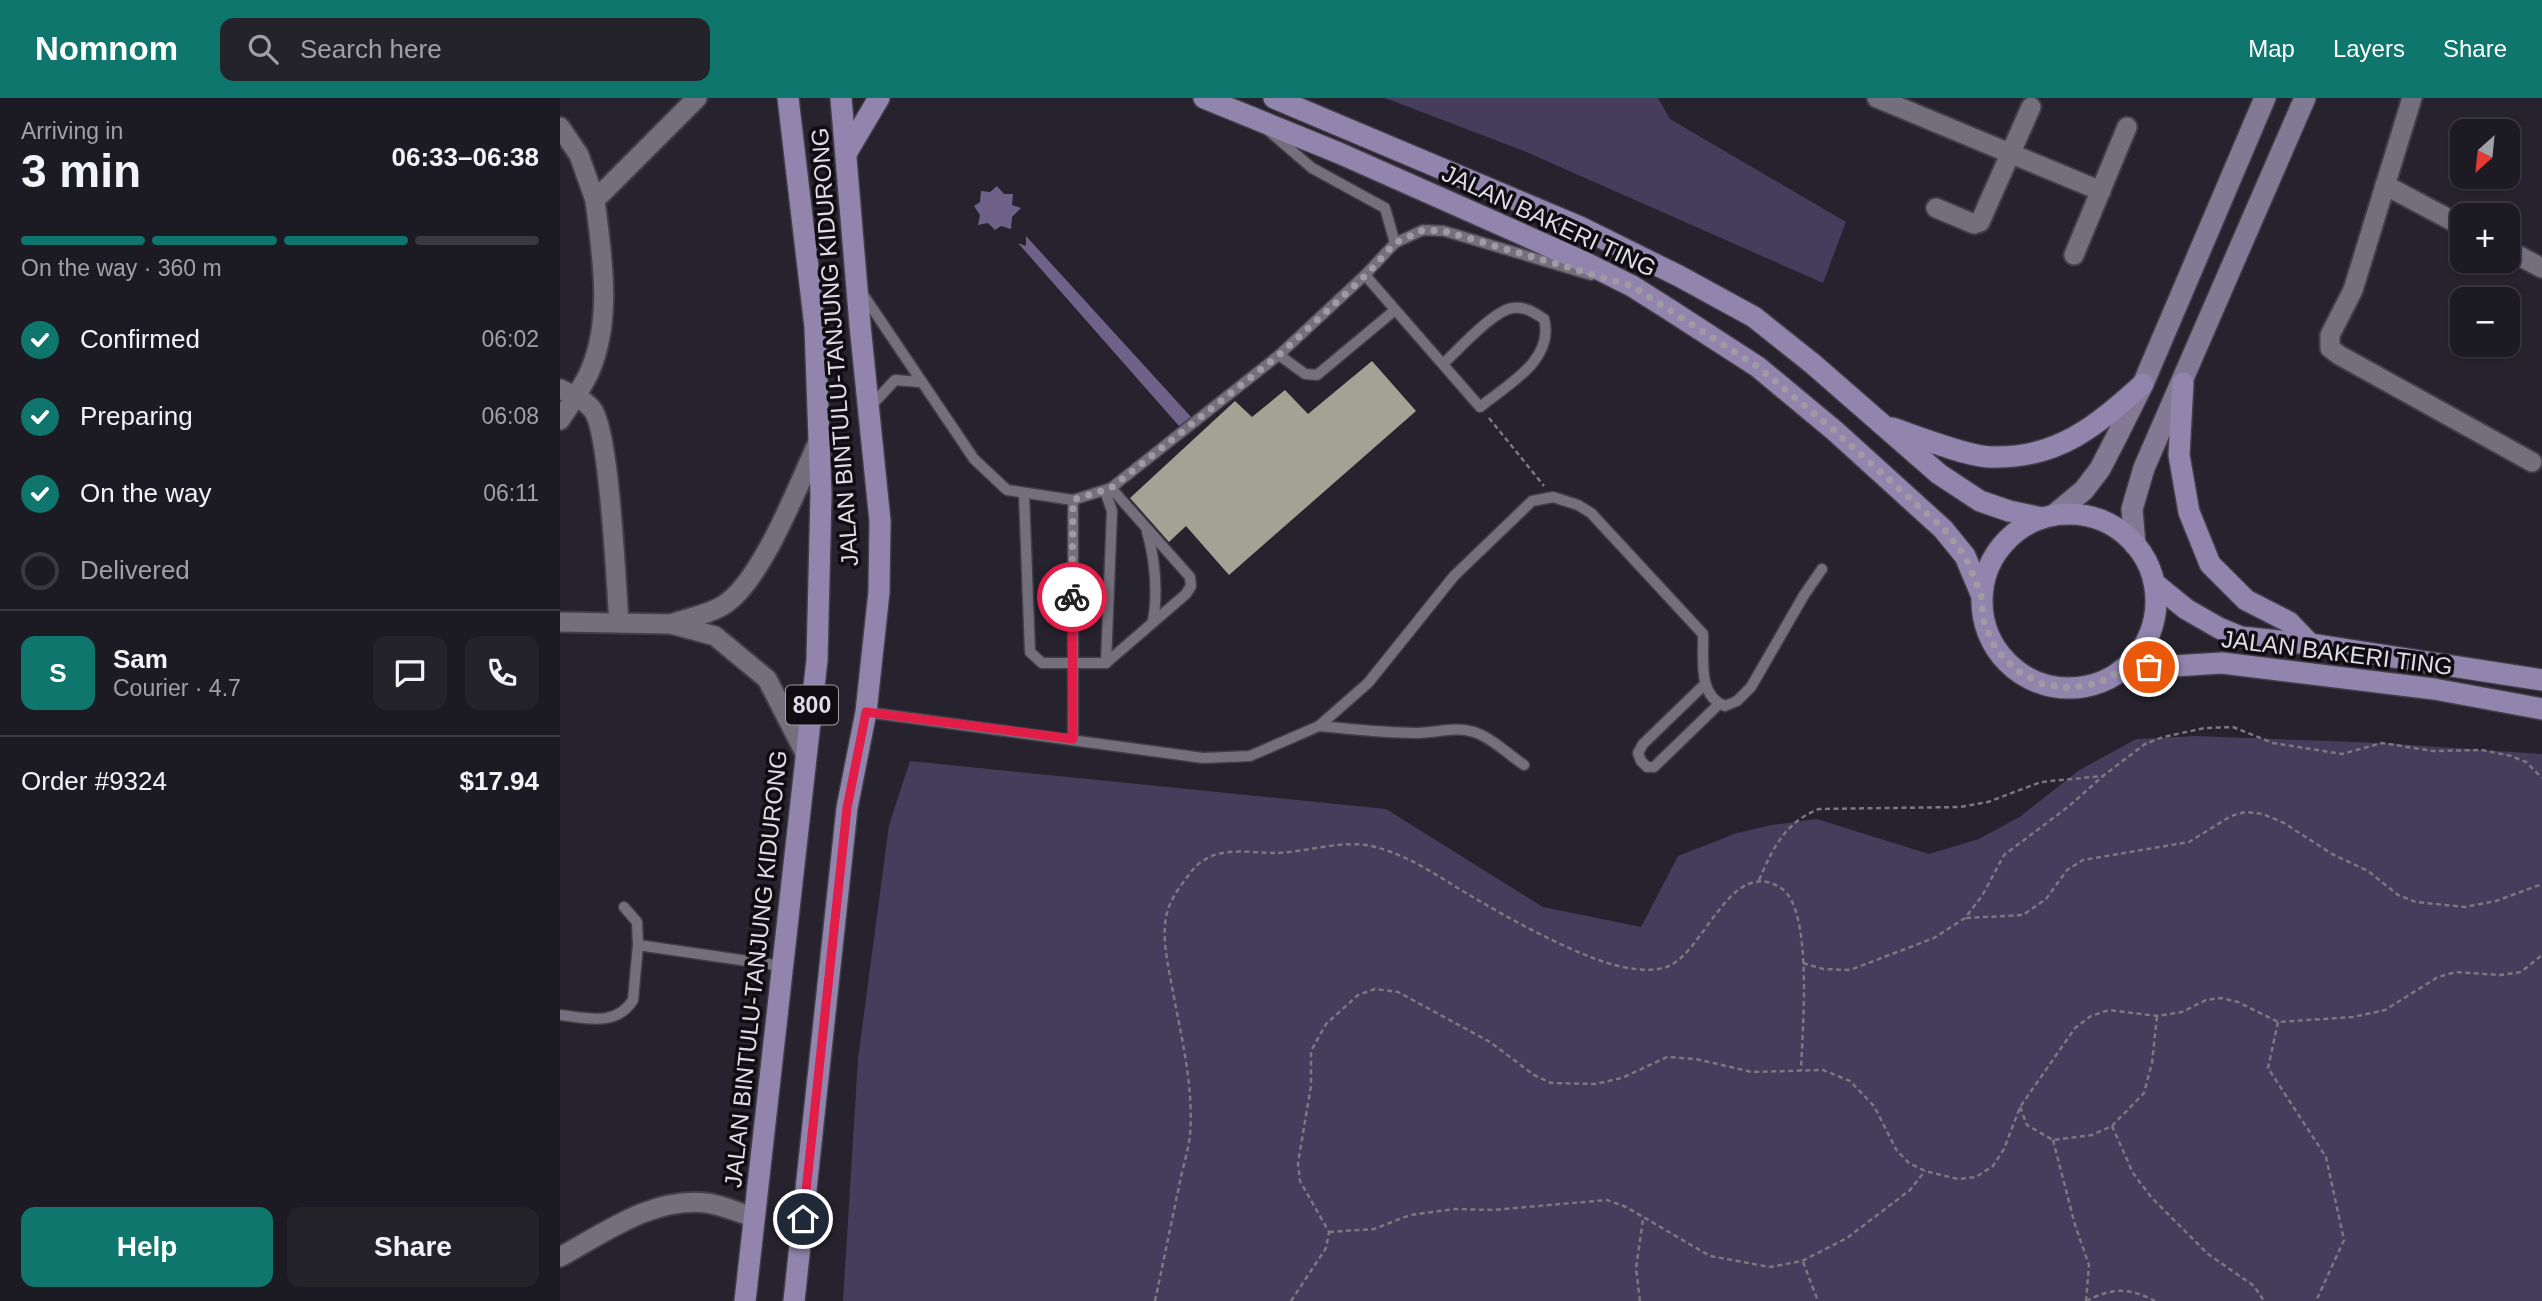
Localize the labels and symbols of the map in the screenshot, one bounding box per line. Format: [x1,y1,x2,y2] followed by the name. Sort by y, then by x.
[2450,119,2520,189] north arrow
[806,127,863,567] street label: JALAN BINTULU-TANJUNG KIDURONG
[1438,159,1660,282] street label: JALAN BAKERI TING
[1037,562,1107,632] courier
[2220,625,2454,680] street label: JALAN BAKERI TING
[2119,637,2179,697] pin
[786,685,838,724] road number: 800
[719,749,792,1189] street label: JALAN BINTULU-TANJUNG KIDURONG
[773,1189,833,1249] pin

